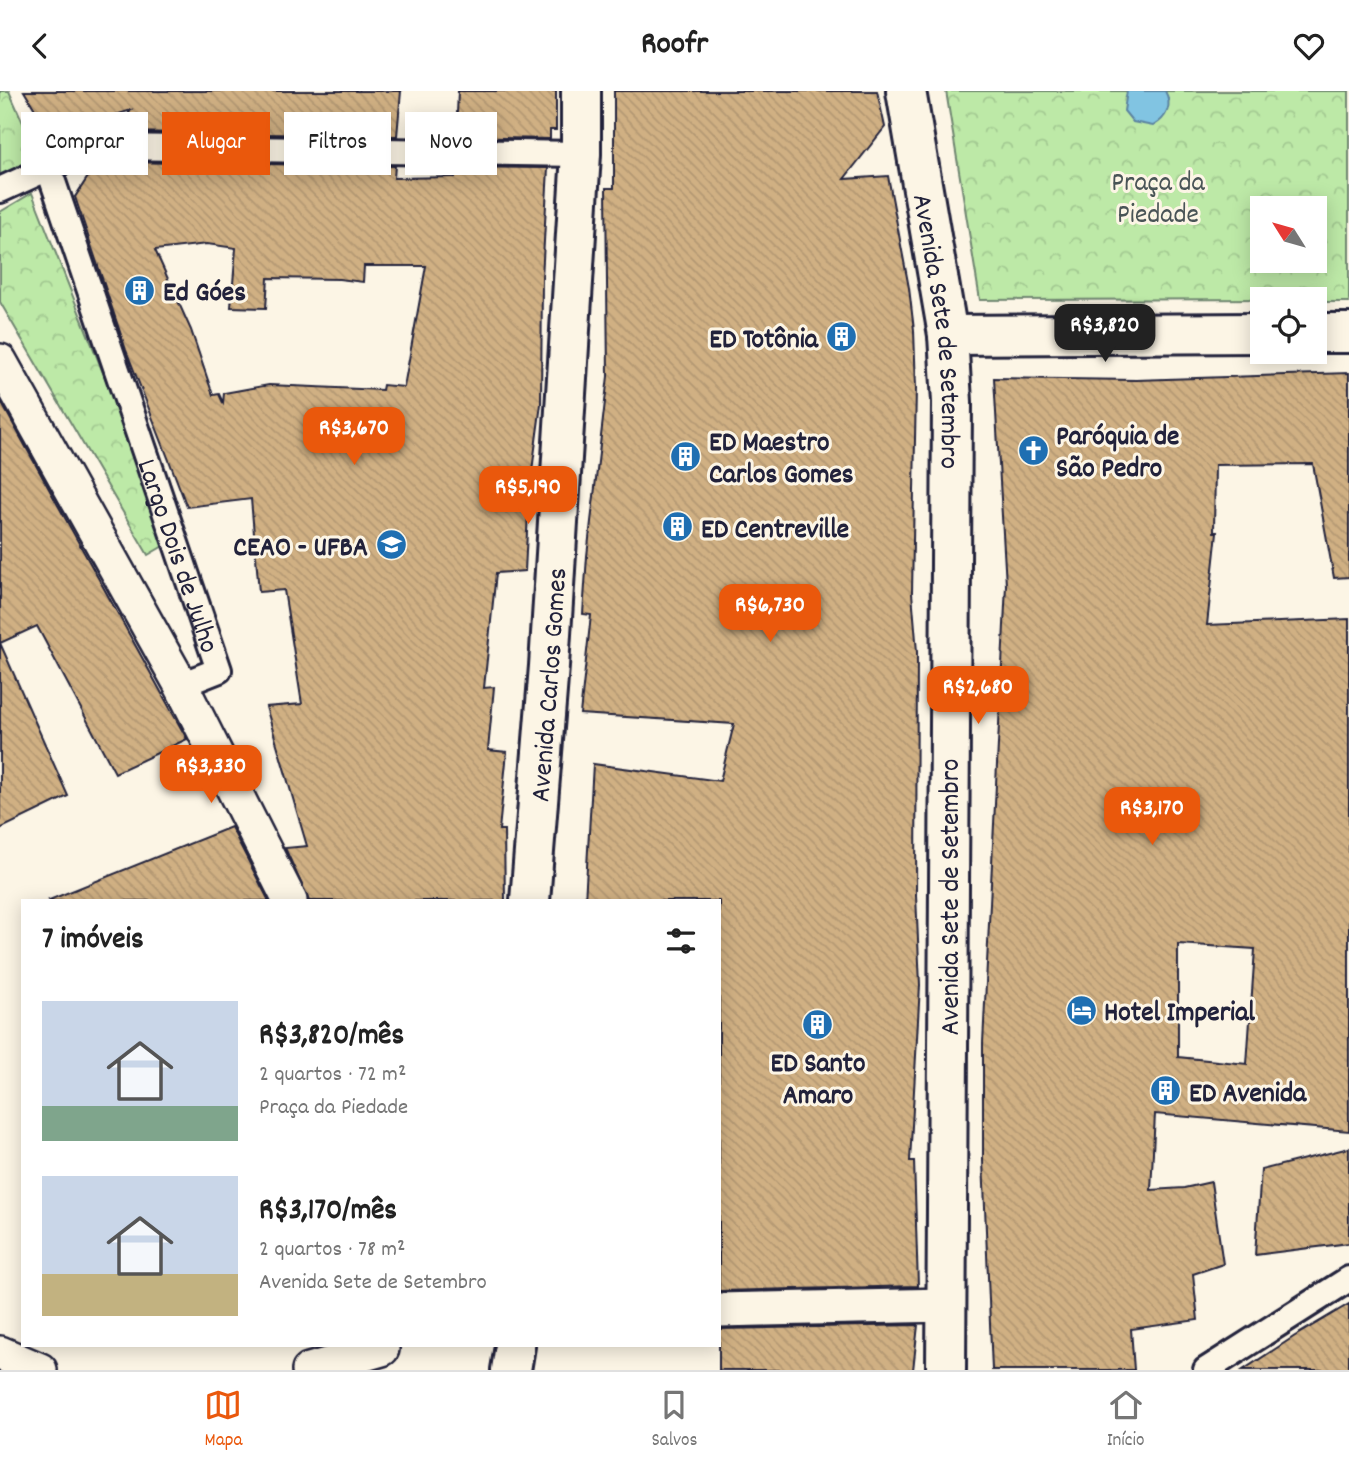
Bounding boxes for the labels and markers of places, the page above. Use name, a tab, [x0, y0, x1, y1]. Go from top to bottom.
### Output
building icon: Ed Góes	[123, 273, 157, 307]
place label: Ed Góes	[163, 275, 246, 315]
pin: R$3,820	[1040, 305, 1170, 364]
building icon: ED Totônia	[824, 320, 858, 354]
place label: ED Totônia	[709, 322, 819, 362]
pin: R$3,670	[289, 407, 419, 467]
place label: Paróquia de São Pedro	[1056, 419, 1179, 491]
place label: ED Maestro Carlos Gomes	[709, 425, 854, 497]
church icon: Paróquia de São Pedro	[1016, 433, 1050, 467]
building icon: ED Maestro Carlos Gomes	[669, 439, 703, 473]
pin: R$5,190	[463, 467, 593, 526]
building icon: ED Centreville	[661, 510, 695, 544]
place label: ED Centreville	[701, 512, 849, 552]
school or university icon: CEAO - UFBA	[374, 528, 408, 562]
place label: CEAO - UFBA	[233, 530, 368, 570]
pin: R$6,730	[705, 585, 835, 644]
pin: R$2,680	[913, 667, 1043, 726]
pin: R$3,330	[146, 745, 276, 805]
pin: R$3,170	[1087, 787, 1217, 847]
hotel icon: Hotel Imperial	[1064, 993, 1098, 1027]
place label: Hotel Imperial	[1104, 995, 1255, 1035]
building icon: ED Santo Amaro	[801, 1007, 835, 1041]
place label: ED Santo Amaro	[771, 1046, 865, 1118]
building icon: ED Avenida	[1149, 1074, 1183, 1108]
place label: ED Avenida	[1189, 1076, 1307, 1116]

